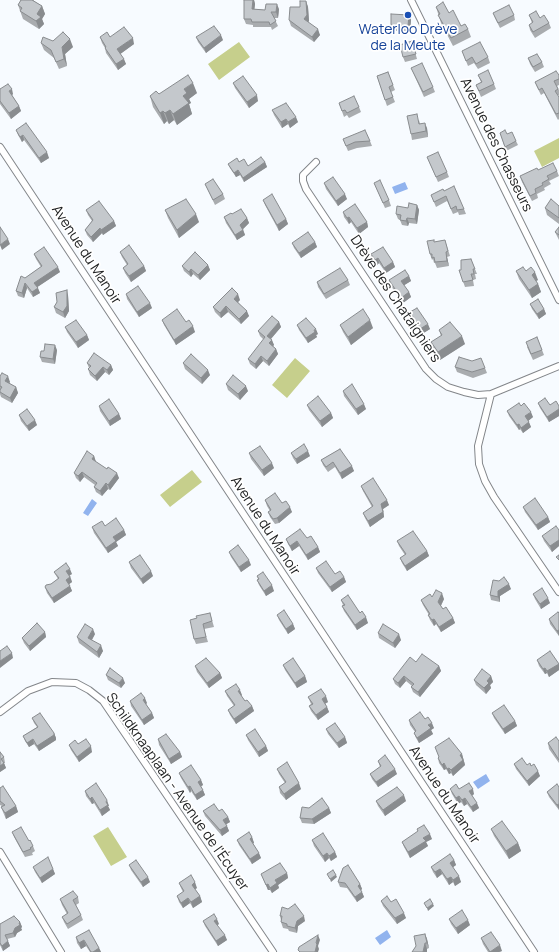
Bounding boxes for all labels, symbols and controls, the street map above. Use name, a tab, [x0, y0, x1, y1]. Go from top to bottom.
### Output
marker: Waterloo Drève de la Meute	[403, 10, 413, 20]
place label: Waterloo Drève de la Meute	[359, 22, 457, 54]
street label: Avenue des Chasseurs	[456, 75, 536, 215]
street label: Avenue du Manoir	[48, 202, 124, 308]
street label: Drève des Chataigniers	[346, 232, 444, 366]
street label: Avenue du Manoir	[227, 473, 303, 579]
street label: Schildknaaplaan - Avenue de l'Écuyer	[102, 690, 252, 894]
street label: Avenue du Manoir	[405, 743, 483, 847]

